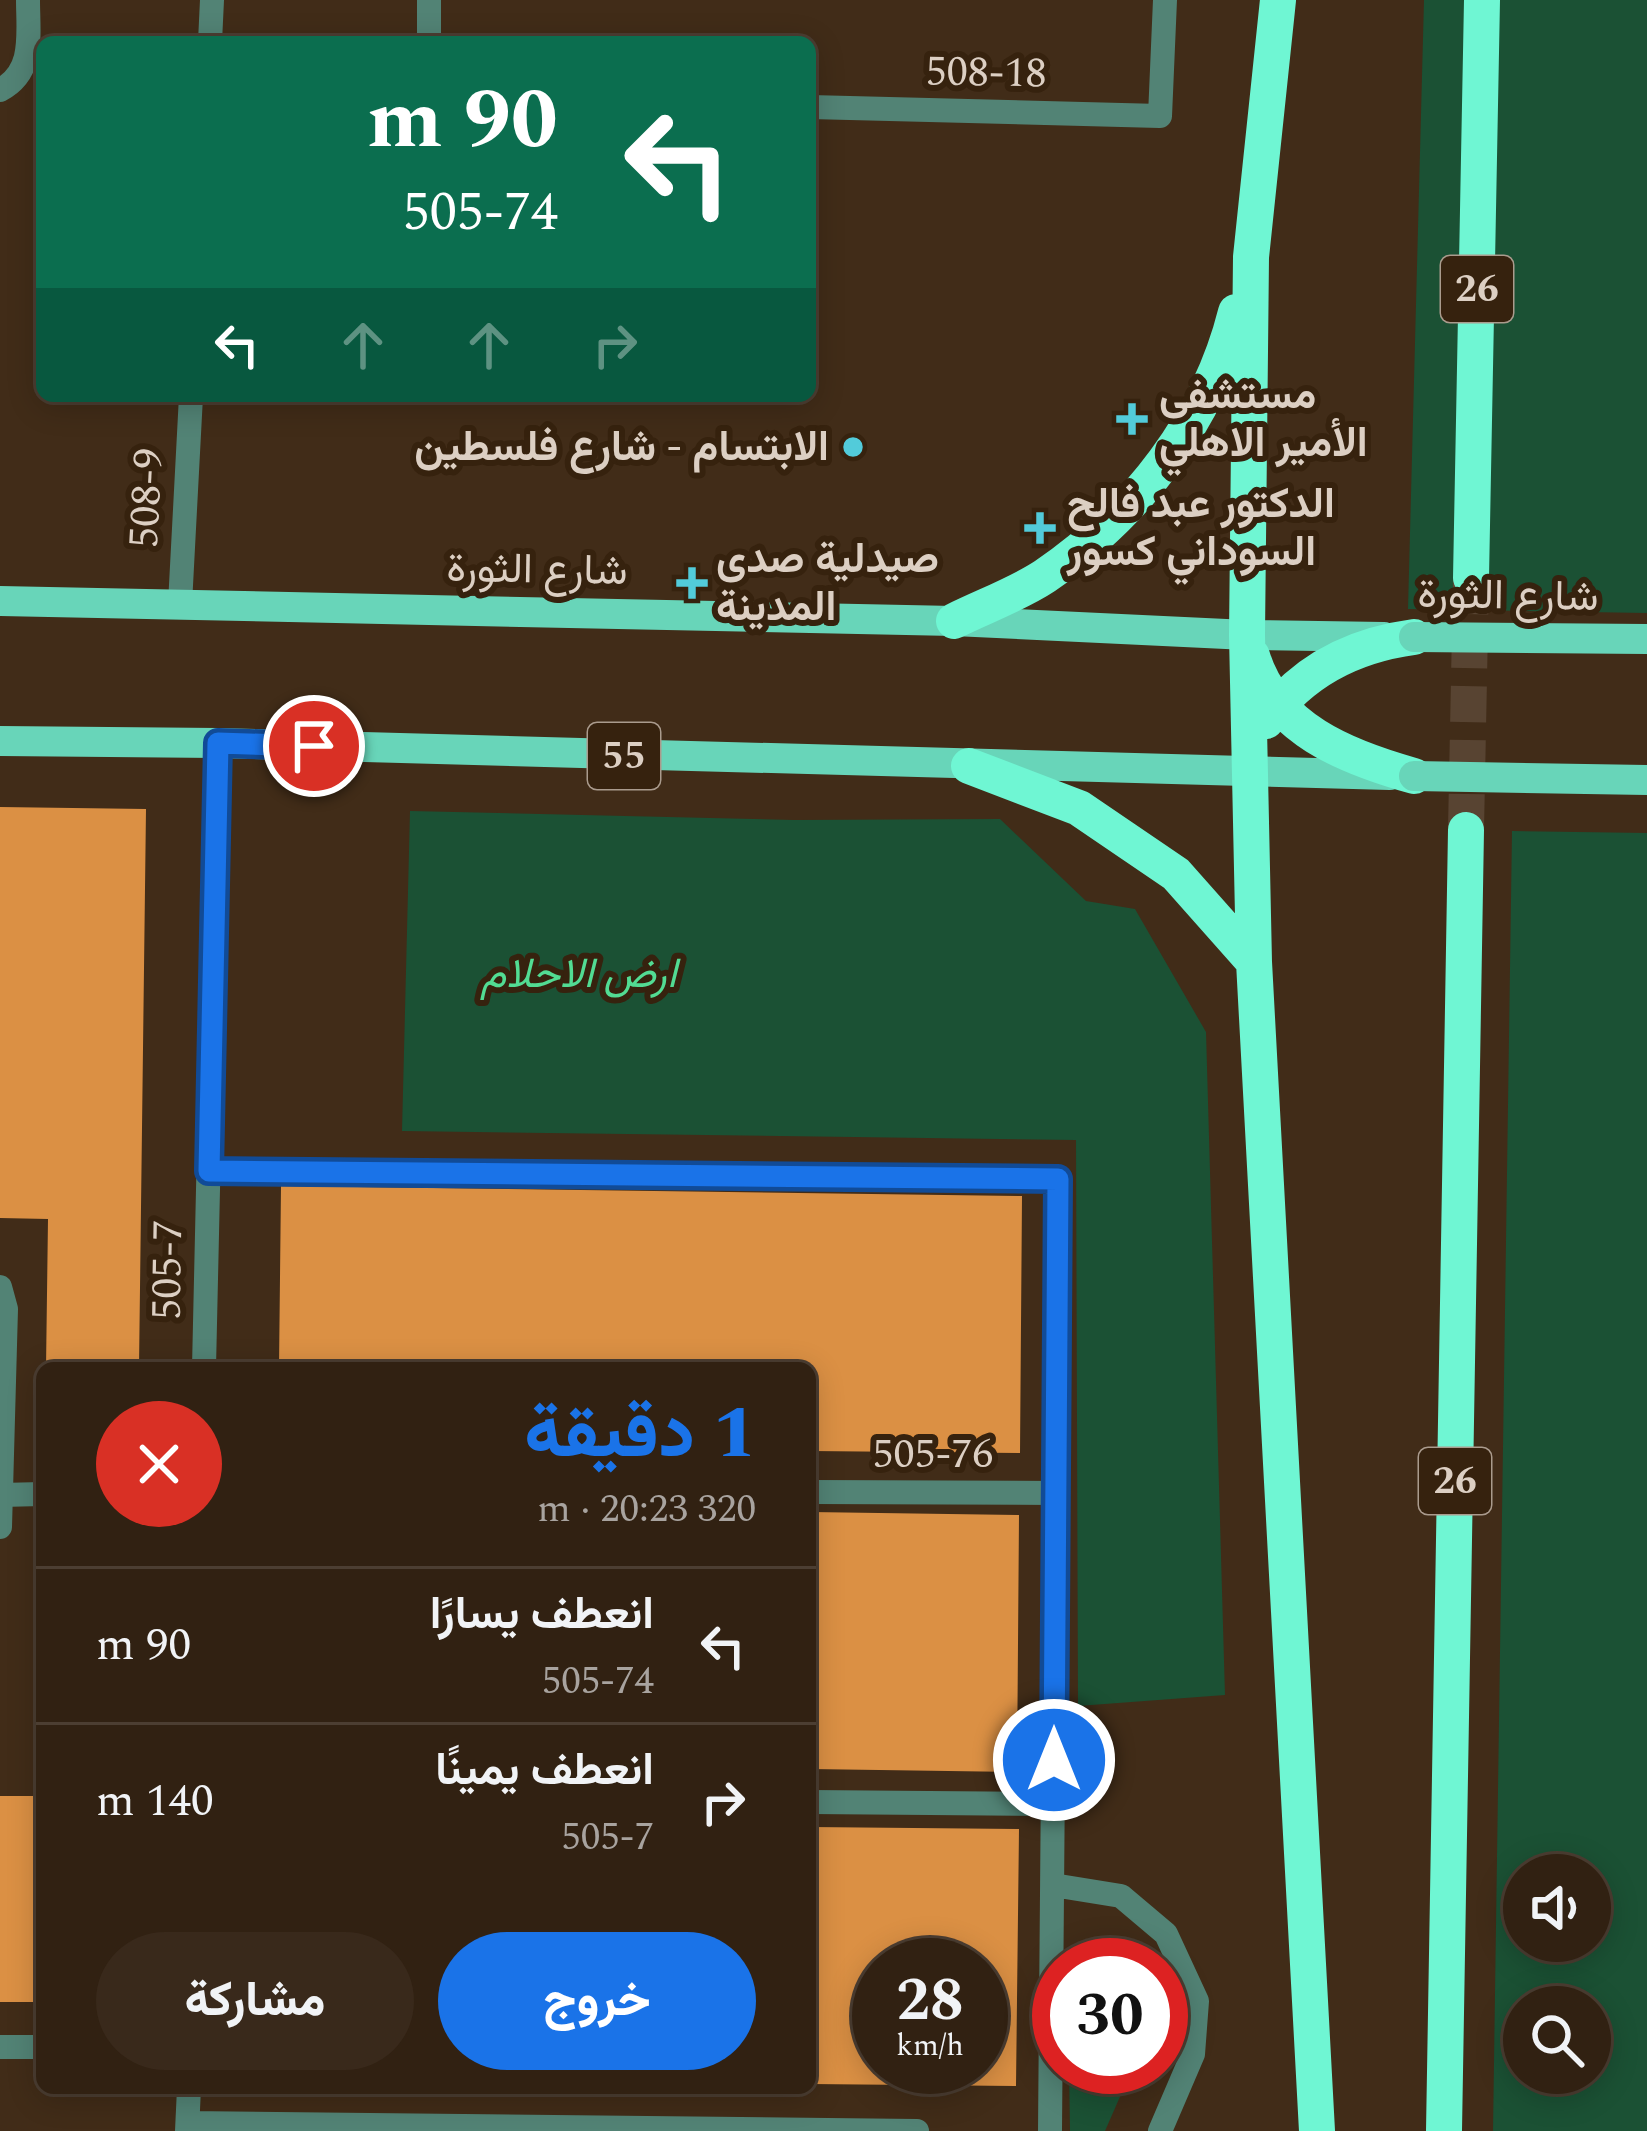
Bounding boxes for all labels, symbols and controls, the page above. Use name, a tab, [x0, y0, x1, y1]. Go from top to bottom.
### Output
street label: 508-18	[925, 40, 1047, 106]
text: 90 m	[367, 57, 558, 185]
icon: left	[600, 84, 756, 240]
text: 505-74	[403, 172, 558, 254]
road number: 26	[1441, 256, 1513, 322]
icon: left	[204, 312, 270, 378]
icon: ahead	[330, 312, 396, 378]
icon: ahead	[456, 312, 522, 378]
icon: right	[582, 312, 648, 378]
place label: مستشفى الأمير الاهلي	[1159, 364, 1368, 476]
marker: مستشفى الأمير الاهلي	[1116, 403, 1148, 435]
place label: الابتسام - شارع فلسطين	[414, 416, 829, 479]
marker: الابتسام - شارع فلسطين	[840, 434, 866, 460]
street label: 508-9	[113, 447, 181, 549]
place label: الدكتور عبد فالح السوداني كسور	[1066, 473, 1335, 585]
marker: الدكتور عبد فالح السوداني كسور	[1024, 512, 1056, 544]
place label: صيدلية صدى المدينة	[716, 528, 939, 639]
street label: شارع الثورة	[446, 537, 628, 603]
street label: شارع الثورة	[1417, 563, 1599, 629]
marker: صيدلية صدى المدينة	[679, 570, 705, 596]
pin	[263, 695, 365, 797]
icon: arrive	[281, 713, 347, 779]
road number: 55	[588, 723, 660, 789]
park label: ارض الاحلام	[479, 943, 681, 1006]
street label: 505-7	[136, 1220, 200, 1320]
text: 1 دقيقة	[524, 1380, 756, 1489]
button: close	[96, 1401, 222, 1527]
street label: 505-76	[873, 1423, 993, 1486]
road number: 26	[1419, 1448, 1491, 1514]
text: 320 m · 20:23	[537, 1480, 756, 1539]
text: انعطف يسارًا	[430, 1580, 654, 1649]
text: 90 m	[96, 1611, 191, 1680]
icon: left	[690, 1613, 756, 1679]
text: 505-74	[542, 1652, 654, 1711]
position arrow	[991, 1697, 1117, 1823]
text: انعطف يمينًا	[435, 1736, 654, 1805]
text: 140 m	[96, 1767, 213, 1836]
icon: right	[690, 1769, 756, 1835]
text: 505-7	[561, 1808, 654, 1867]
map controls	[1503, 1854, 1611, 2094]
button: sound	[1503, 1854, 1611, 1962]
button: مشاركة	[96, 1932, 414, 2070]
button: خروج	[438, 1932, 756, 2070]
speed limit sign: 30	[1032, 1938, 1188, 2094]
text: 28	[896, 1955, 964, 2047]
button: search	[1503, 1986, 1611, 2094]
text: km/h	[896, 2023, 964, 2069]

